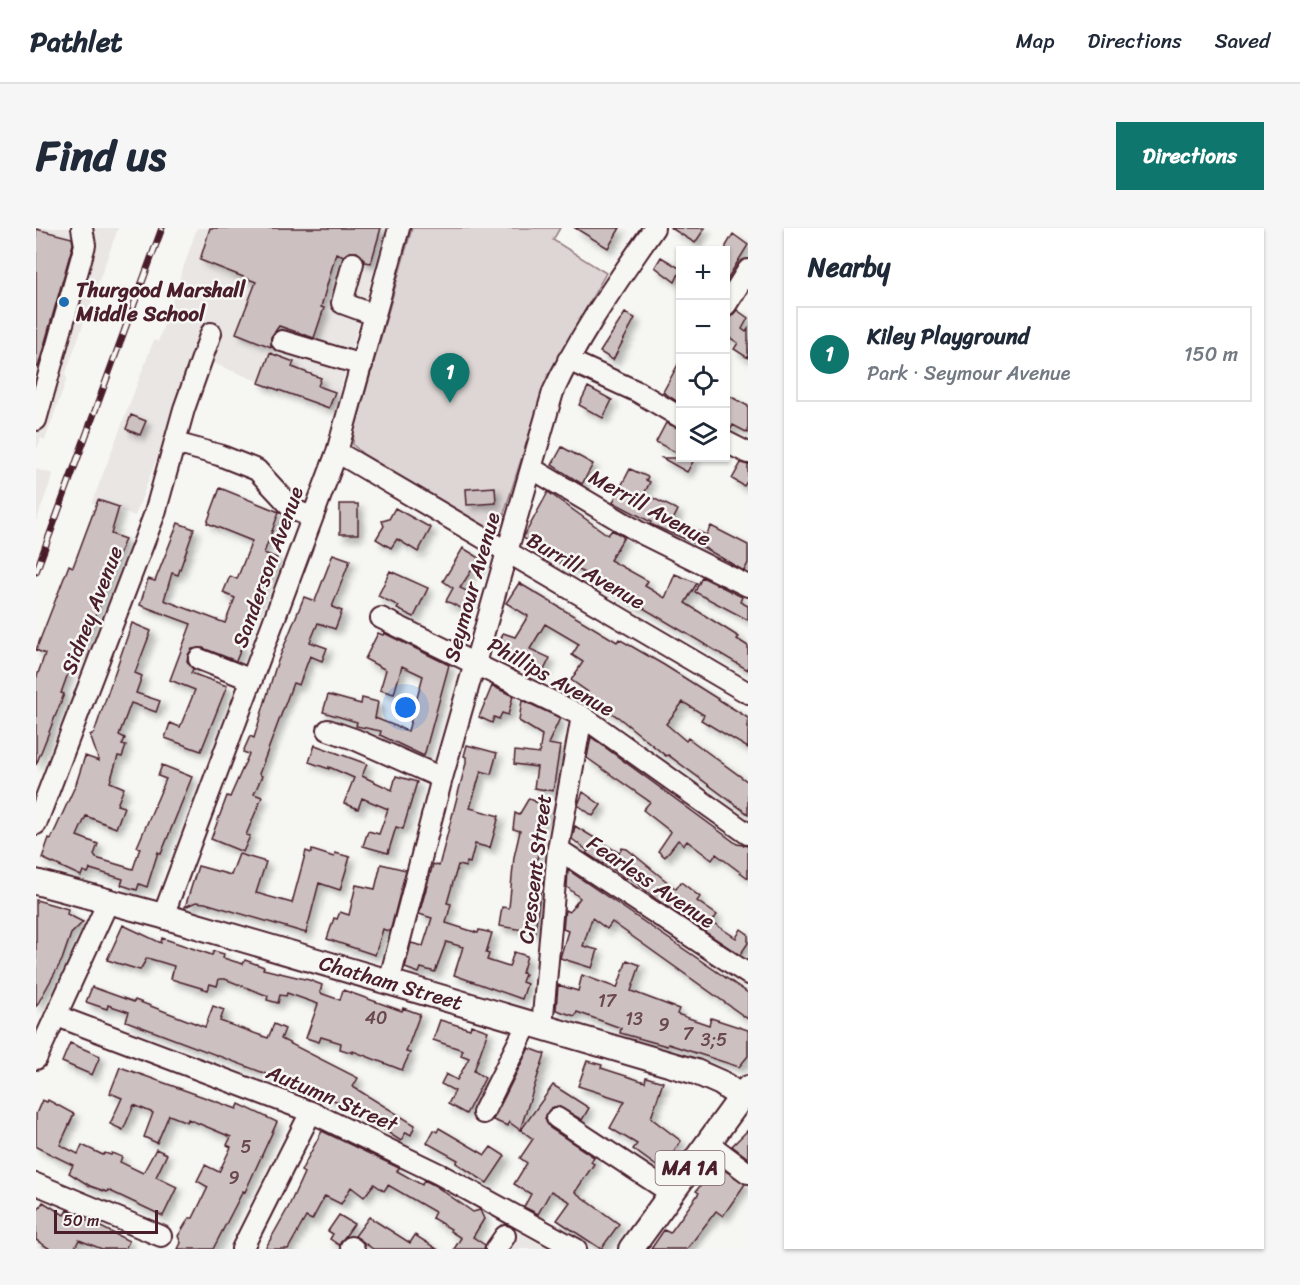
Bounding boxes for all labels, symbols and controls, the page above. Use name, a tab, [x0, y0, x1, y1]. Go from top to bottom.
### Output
text: Pathlet	[30, 17, 123, 66]
text: Map	[1016, 22, 1054, 60]
text: Directions	[1087, 22, 1182, 60]
text: Saved	[1215, 22, 1270, 60]
text: Find us	[36, 119, 166, 193]
button: Directions	[1116, 122, 1264, 190]
text: Nearby	[808, 244, 890, 290]
map controls	[676, 246, 730, 462]
button: +	[676, 246, 730, 300]
place label: Thurgood Marshall Middle School	[75, 271, 246, 333]
marker: Thurgood Marshall Middle School	[57, 295, 71, 309]
button: −	[676, 300, 730, 354]
text: Kiley Playground	[867, 317, 1029, 356]
text: 1	[825, 337, 834, 372]
text: 150 m	[1184, 337, 1238, 372]
pin: 1	[430, 354, 470, 403]
button: locate	[676, 354, 730, 408]
text: Park · Seymour Avenue	[867, 356, 1070, 391]
button: layers	[676, 408, 730, 462]
street label: Merrill Avenue	[582, 459, 719, 558]
street label: Sanderson Avenue	[221, 481, 315, 653]
street label: Seymour Avenue	[433, 508, 511, 666]
street label: Burrill Avenue	[519, 522, 653, 621]
street label: Sidney Avenue	[50, 540, 134, 680]
street label: Phillips Avenue	[480, 626, 622, 728]
your location	[391, 693, 420, 722]
street label: Crescent Street	[507, 792, 563, 946]
street label: Fearless Avenue	[579, 825, 723, 939]
street label: Chatham Street	[315, 944, 467, 1022]
house number: 17	[598, 985, 618, 1017]
house number: 40	[365, 1002, 387, 1034]
house number: 13	[625, 1003, 643, 1035]
house number: 9	[658, 1009, 670, 1041]
house number: 7	[683, 1018, 695, 1050]
house number: 3;5	[701, 1024, 727, 1056]
street label: Autumn Street	[259, 1053, 405, 1143]
house number: 5	[241, 1131, 252, 1163]
road number: MA 1A	[656, 1151, 724, 1185]
house number: 9	[228, 1162, 240, 1194]
text: 50 m	[63, 1206, 99, 1235]
scale bar	[54, 1207, 158, 1234]

